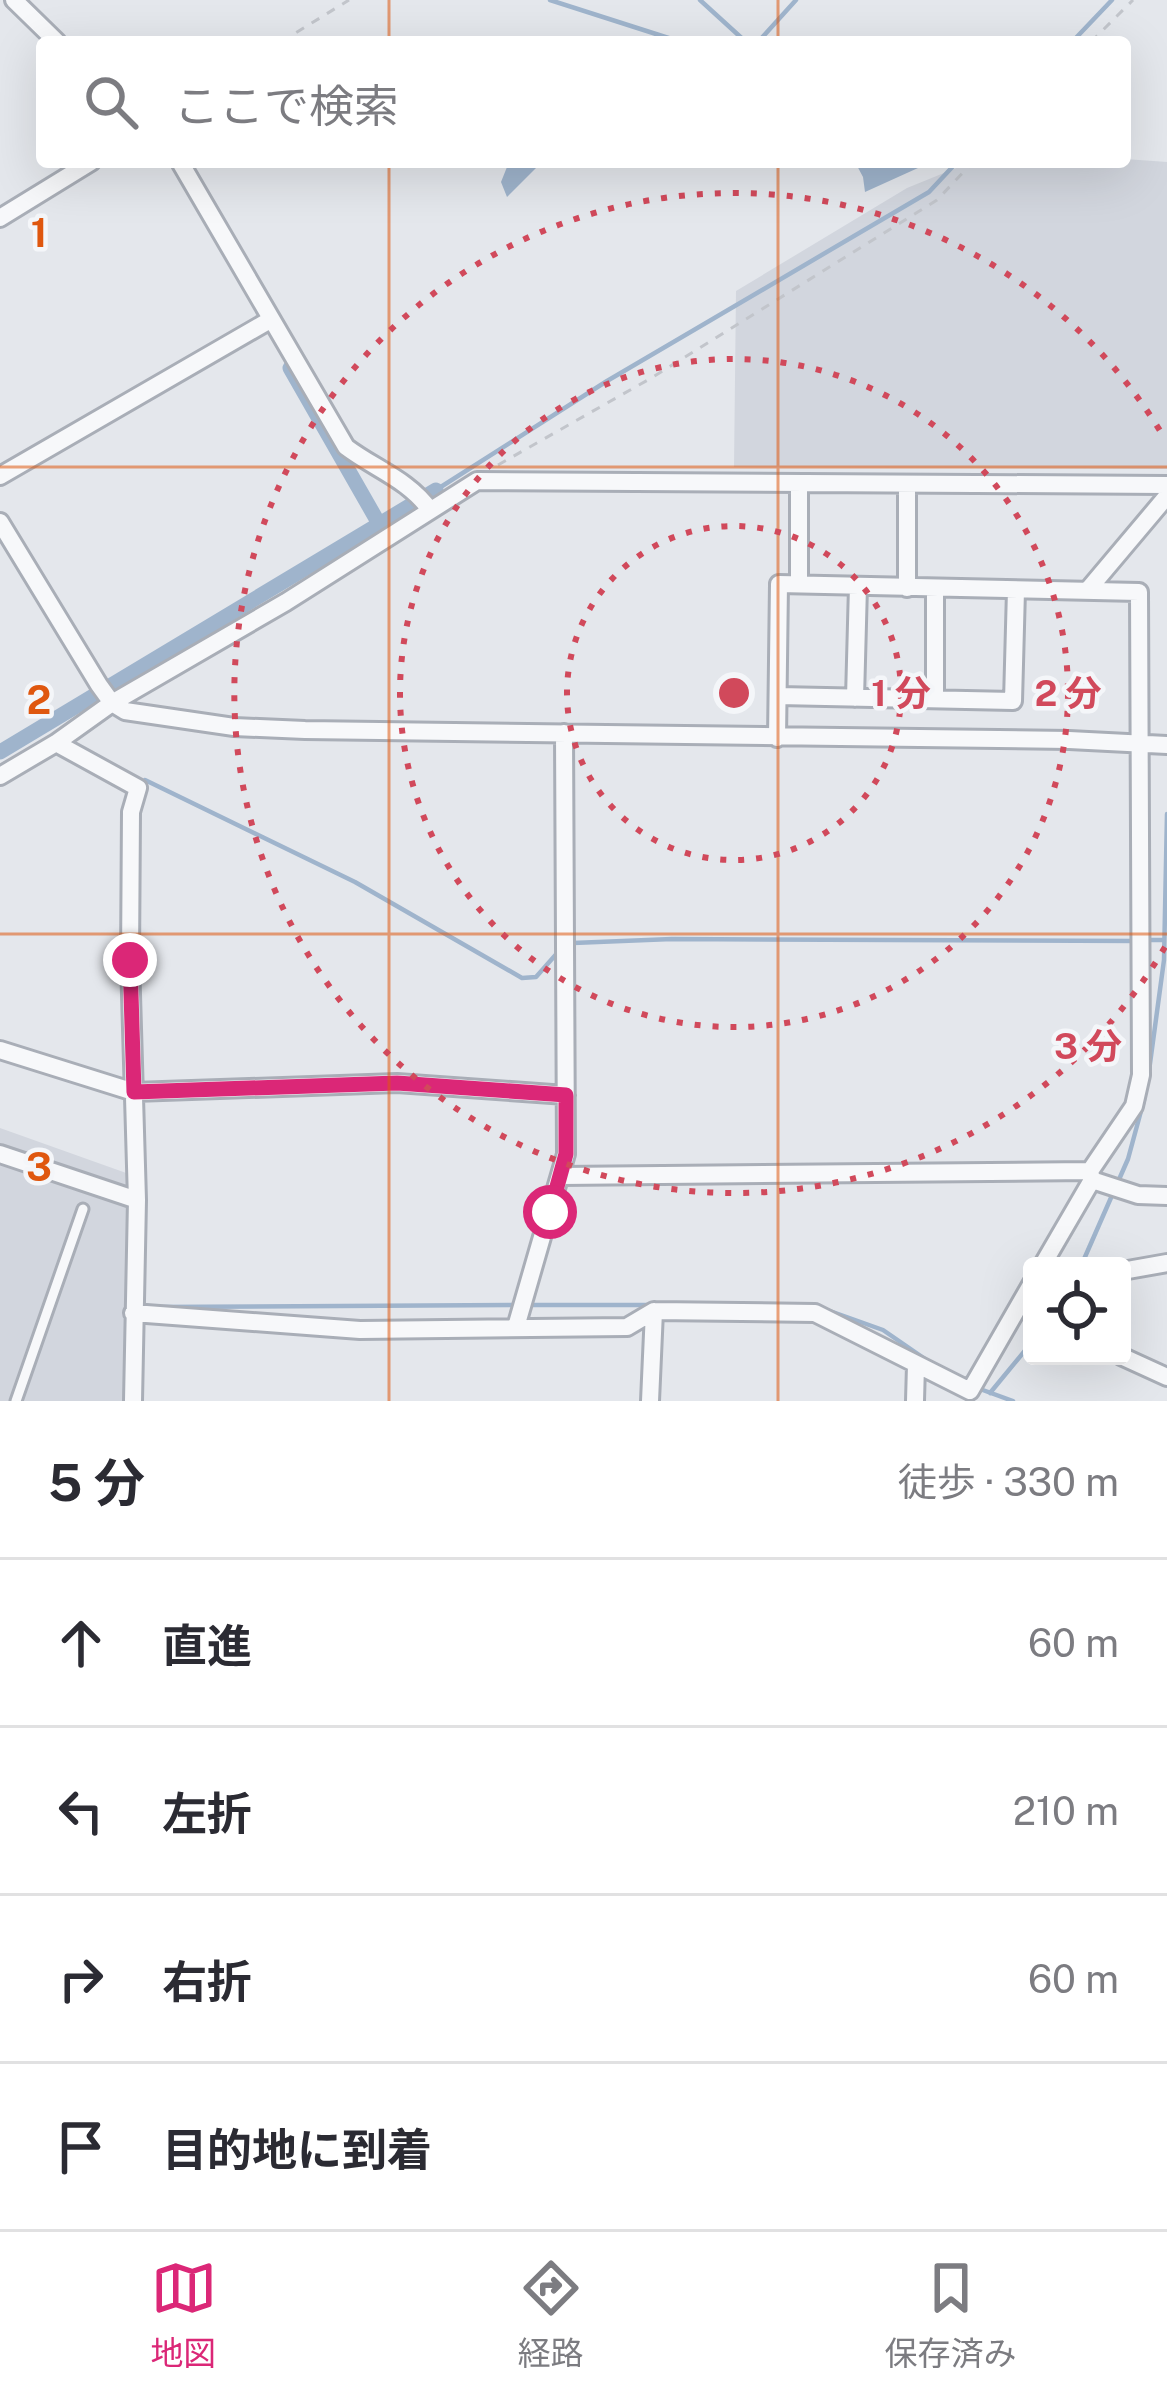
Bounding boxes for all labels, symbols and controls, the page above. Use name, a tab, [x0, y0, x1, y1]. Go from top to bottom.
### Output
search box	[36, 36, 1131, 168]
icon: search	[78, 69, 144, 135]
text: ここで検索	[174, 79, 399, 132]
text: 1	[31, 210, 47, 256]
centre of rings	[713, 672, 755, 714]
text: 1 分	[871, 672, 931, 714]
text: 2 分	[1035, 672, 1101, 714]
text: 2	[27, 677, 51, 723]
route end	[103, 933, 157, 987]
text: 3 分	[1054, 1025, 1122, 1067]
text: 3	[26, 1144, 52, 1190]
route start	[523, 1185, 577, 1239]
map controls	[1023, 1257, 1131, 1365]
button: locate	[1023, 1257, 1131, 1365]
text: 5 分	[48, 1453, 145, 1512]
text: 徒歩 · 330 m	[898, 1459, 1119, 1505]
icon: ahead	[48, 1610, 114, 1676]
text: 直進	[162, 1619, 252, 1672]
text: 60 m	[1028, 1620, 1119, 1666]
icon: left	[48, 1778, 114, 1844]
text: 左折	[162, 1787, 252, 1840]
text: 210 m	[1013, 1788, 1119, 1834]
icon: right	[48, 1946, 114, 2012]
text: 右折	[162, 1955, 252, 2008]
text: 60 m	[1028, 1956, 1119, 2002]
icon: arrive	[48, 2114, 114, 2180]
text: 目的地に到着	[162, 2123, 432, 2176]
tab: 地図	[151, 2255, 217, 2375]
tab: 経路	[518, 2255, 584, 2375]
tab: 保存済み	[885, 2255, 1017, 2375]

